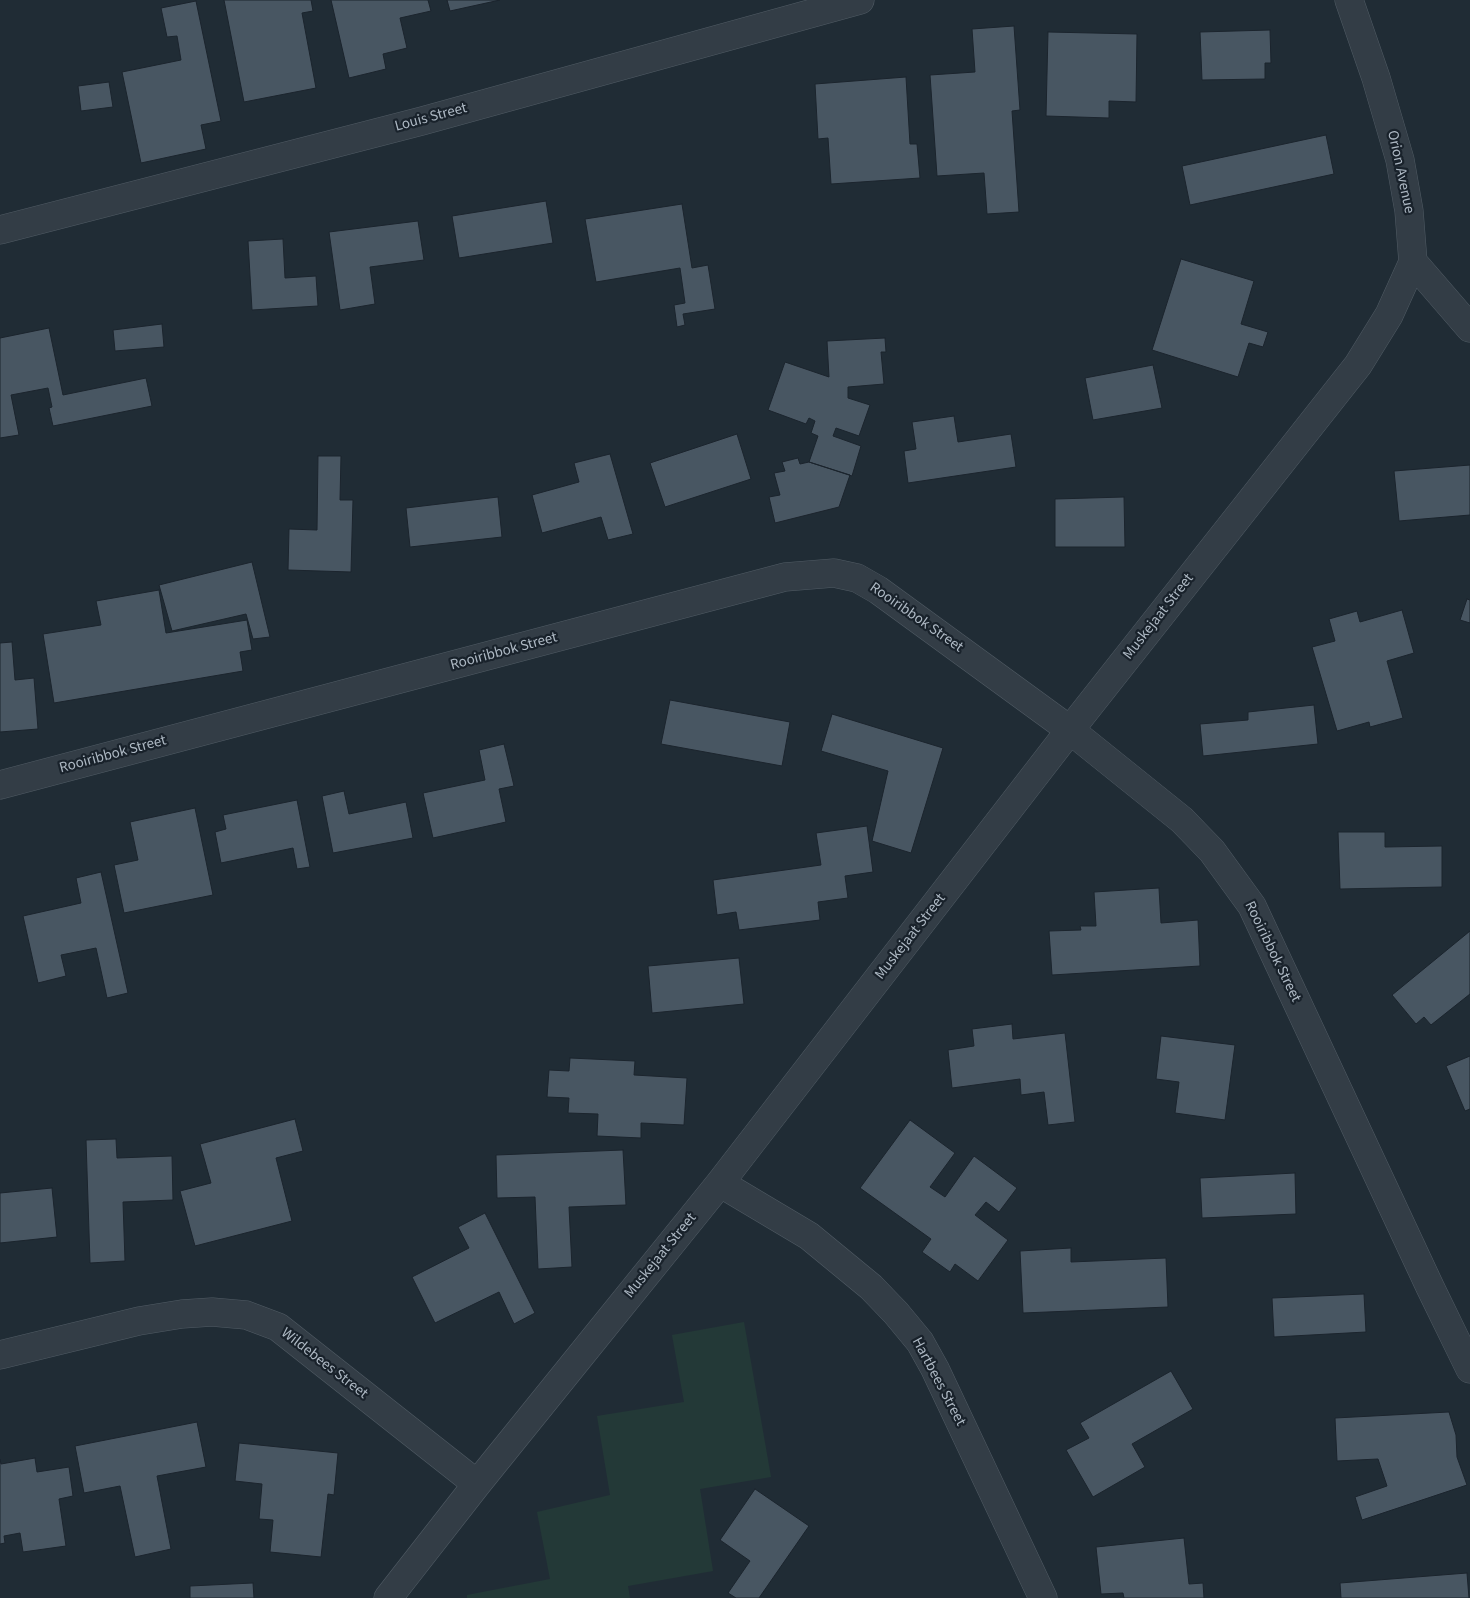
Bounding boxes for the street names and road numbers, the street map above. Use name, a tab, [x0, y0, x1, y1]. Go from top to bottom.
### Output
street label: Louis Street	[393, 100, 469, 136]
street label: Orion Avenue	[1382, 129, 1418, 215]
street label: Muskejaat Street	[1120, 570, 1198, 664]
street label: Rooiribbok Street	[866, 579, 966, 657]
street label: Rooiribbok Street	[449, 629, 559, 675]
street label: Rooiribbok Street	[58, 732, 168, 778]
street label: Muskejaat Street	[872, 890, 950, 984]
street label: Rooiribbok Street	[1240, 899, 1304, 1005]
street label: Muskejaat Street	[621, 1210, 701, 1302]
street label: Wildebees Street	[277, 1325, 371, 1403]
street label: Hartbees Street	[907, 1335, 969, 1429]

